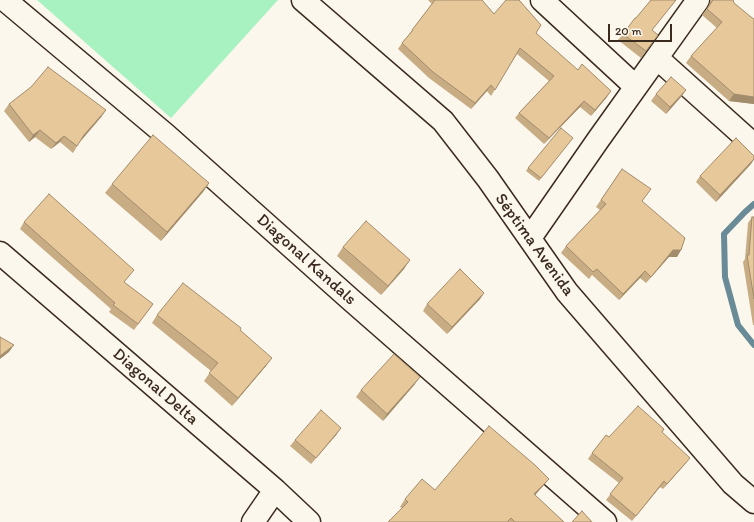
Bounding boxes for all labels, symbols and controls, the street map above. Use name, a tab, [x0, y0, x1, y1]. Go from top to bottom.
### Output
scale bar	[610, 16, 674, 42]
text: 20 m	[615, 24, 642, 38]
street label: Séptima Avenida	[490, 190, 578, 300]
street label: Diagonal Kandals	[252, 210, 360, 310]
street label: Diagonal Delta	[108, 344, 202, 430]

